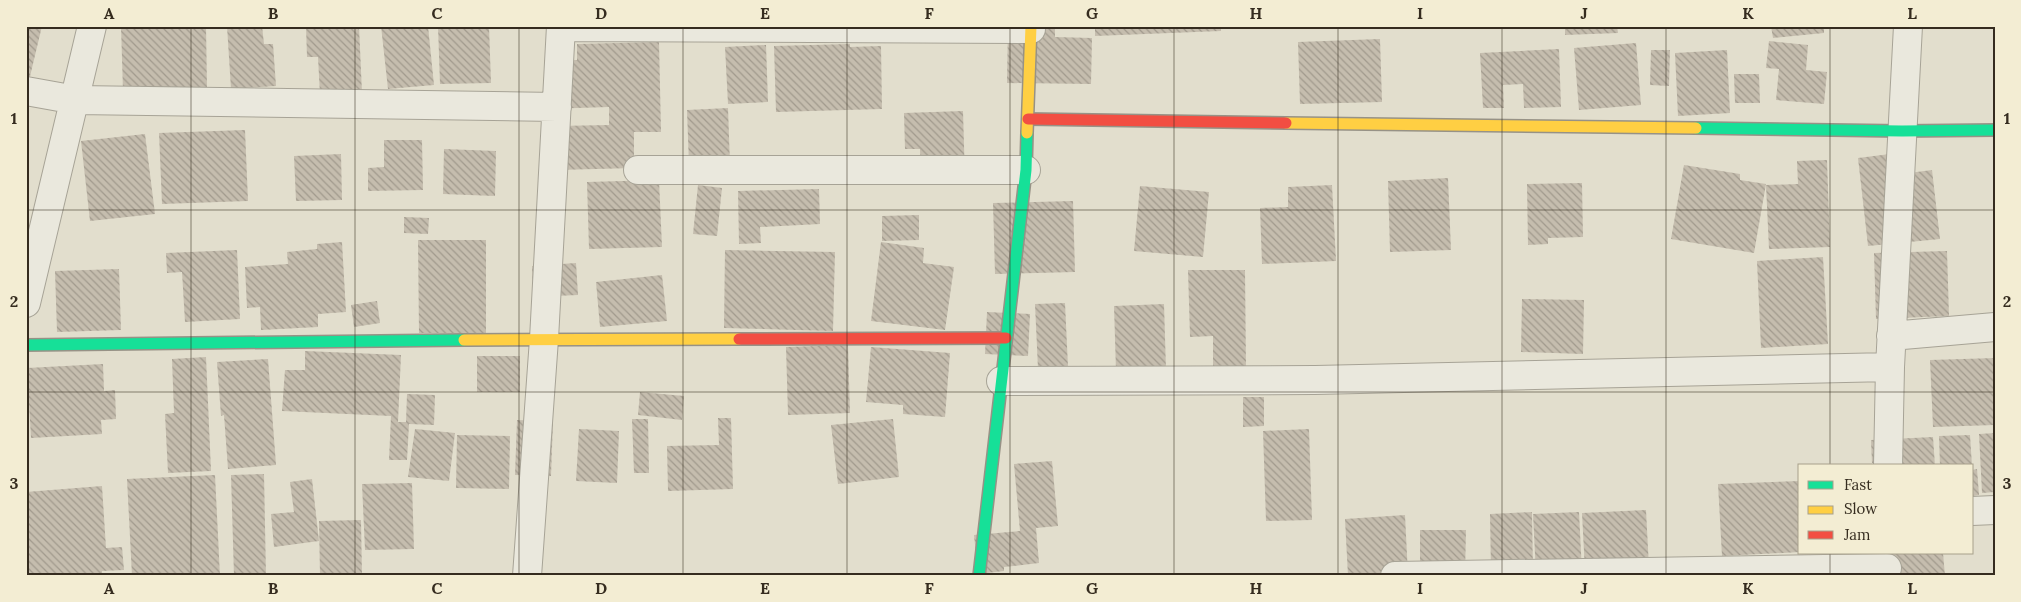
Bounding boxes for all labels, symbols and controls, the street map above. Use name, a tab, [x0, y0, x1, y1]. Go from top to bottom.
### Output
text: A	[104, 3, 115, 23]
text: B	[268, 3, 279, 23]
text: C	[431, 3, 443, 23]
text: D	[595, 3, 607, 23]
text: E	[760, 3, 770, 23]
text: F	[924, 3, 934, 23]
text: G	[1086, 3, 1098, 23]
text: H	[1250, 3, 1263, 23]
text: I	[1417, 3, 1423, 23]
text: J	[1580, 3, 1588, 23]
text: K	[1742, 3, 1754, 23]
text: L	[1907, 3, 1917, 23]
text: 1	[11, 108, 17, 128]
text: 1	[2004, 108, 2010, 128]
text: 2	[10, 291, 18, 311]
text: 2	[2003, 291, 2011, 311]
legend	[1798, 464, 1974, 554]
text: 3	[10, 473, 19, 493]
text: 3	[2003, 473, 2012, 493]
text: Fast	[1844, 475, 1872, 494]
text: Slow	[1844, 499, 1877, 518]
text: Jam	[1843, 525, 1871, 544]
text: A	[104, 578, 115, 598]
text: B	[268, 578, 279, 598]
text: C	[431, 578, 443, 598]
text: D	[595, 578, 607, 598]
text: E	[760, 578, 770, 598]
text: F	[924, 578, 934, 598]
text: G	[1086, 578, 1098, 598]
text: H	[1250, 578, 1263, 598]
text: I	[1417, 578, 1423, 598]
text: J	[1580, 578, 1588, 598]
text: K	[1742, 578, 1754, 598]
text: L	[1907, 578, 1917, 598]

